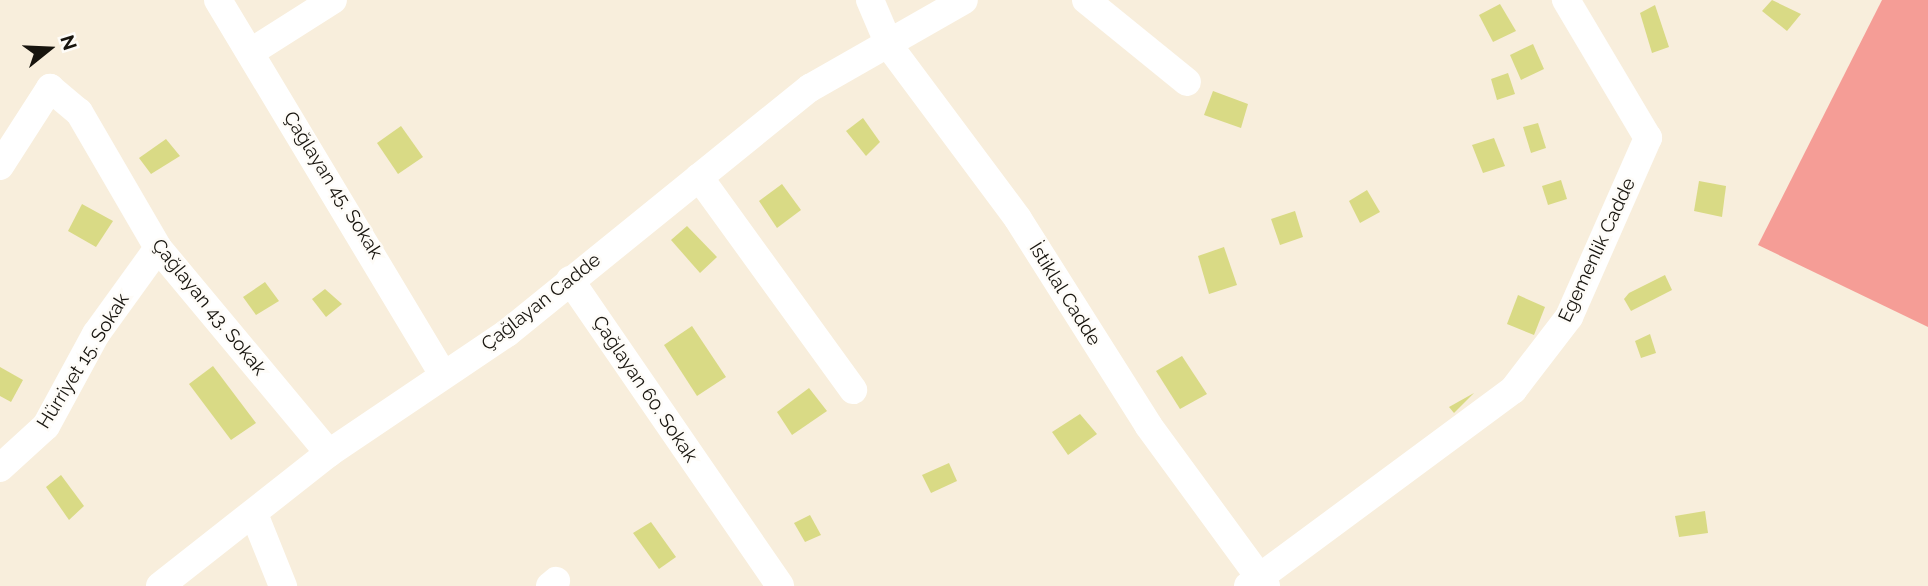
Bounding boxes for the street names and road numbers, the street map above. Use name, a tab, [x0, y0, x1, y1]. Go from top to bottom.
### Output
street label: Çağlayan 45. Sokak	[279, 107, 387, 263]
street label: Egemenlik Cadde	[1554, 174, 1640, 326]
street label: Çağlayan 43. Sokak	[147, 234, 271, 380]
street label: İstiklal Cadde	[1024, 238, 1106, 350]
street label: Çağlayan Cadde	[477, 248, 605, 356]
street label: Hürriyet 15. Sokak	[32, 289, 134, 433]
street label: Çağlayan 60. Sokak	[588, 312, 702, 466]

